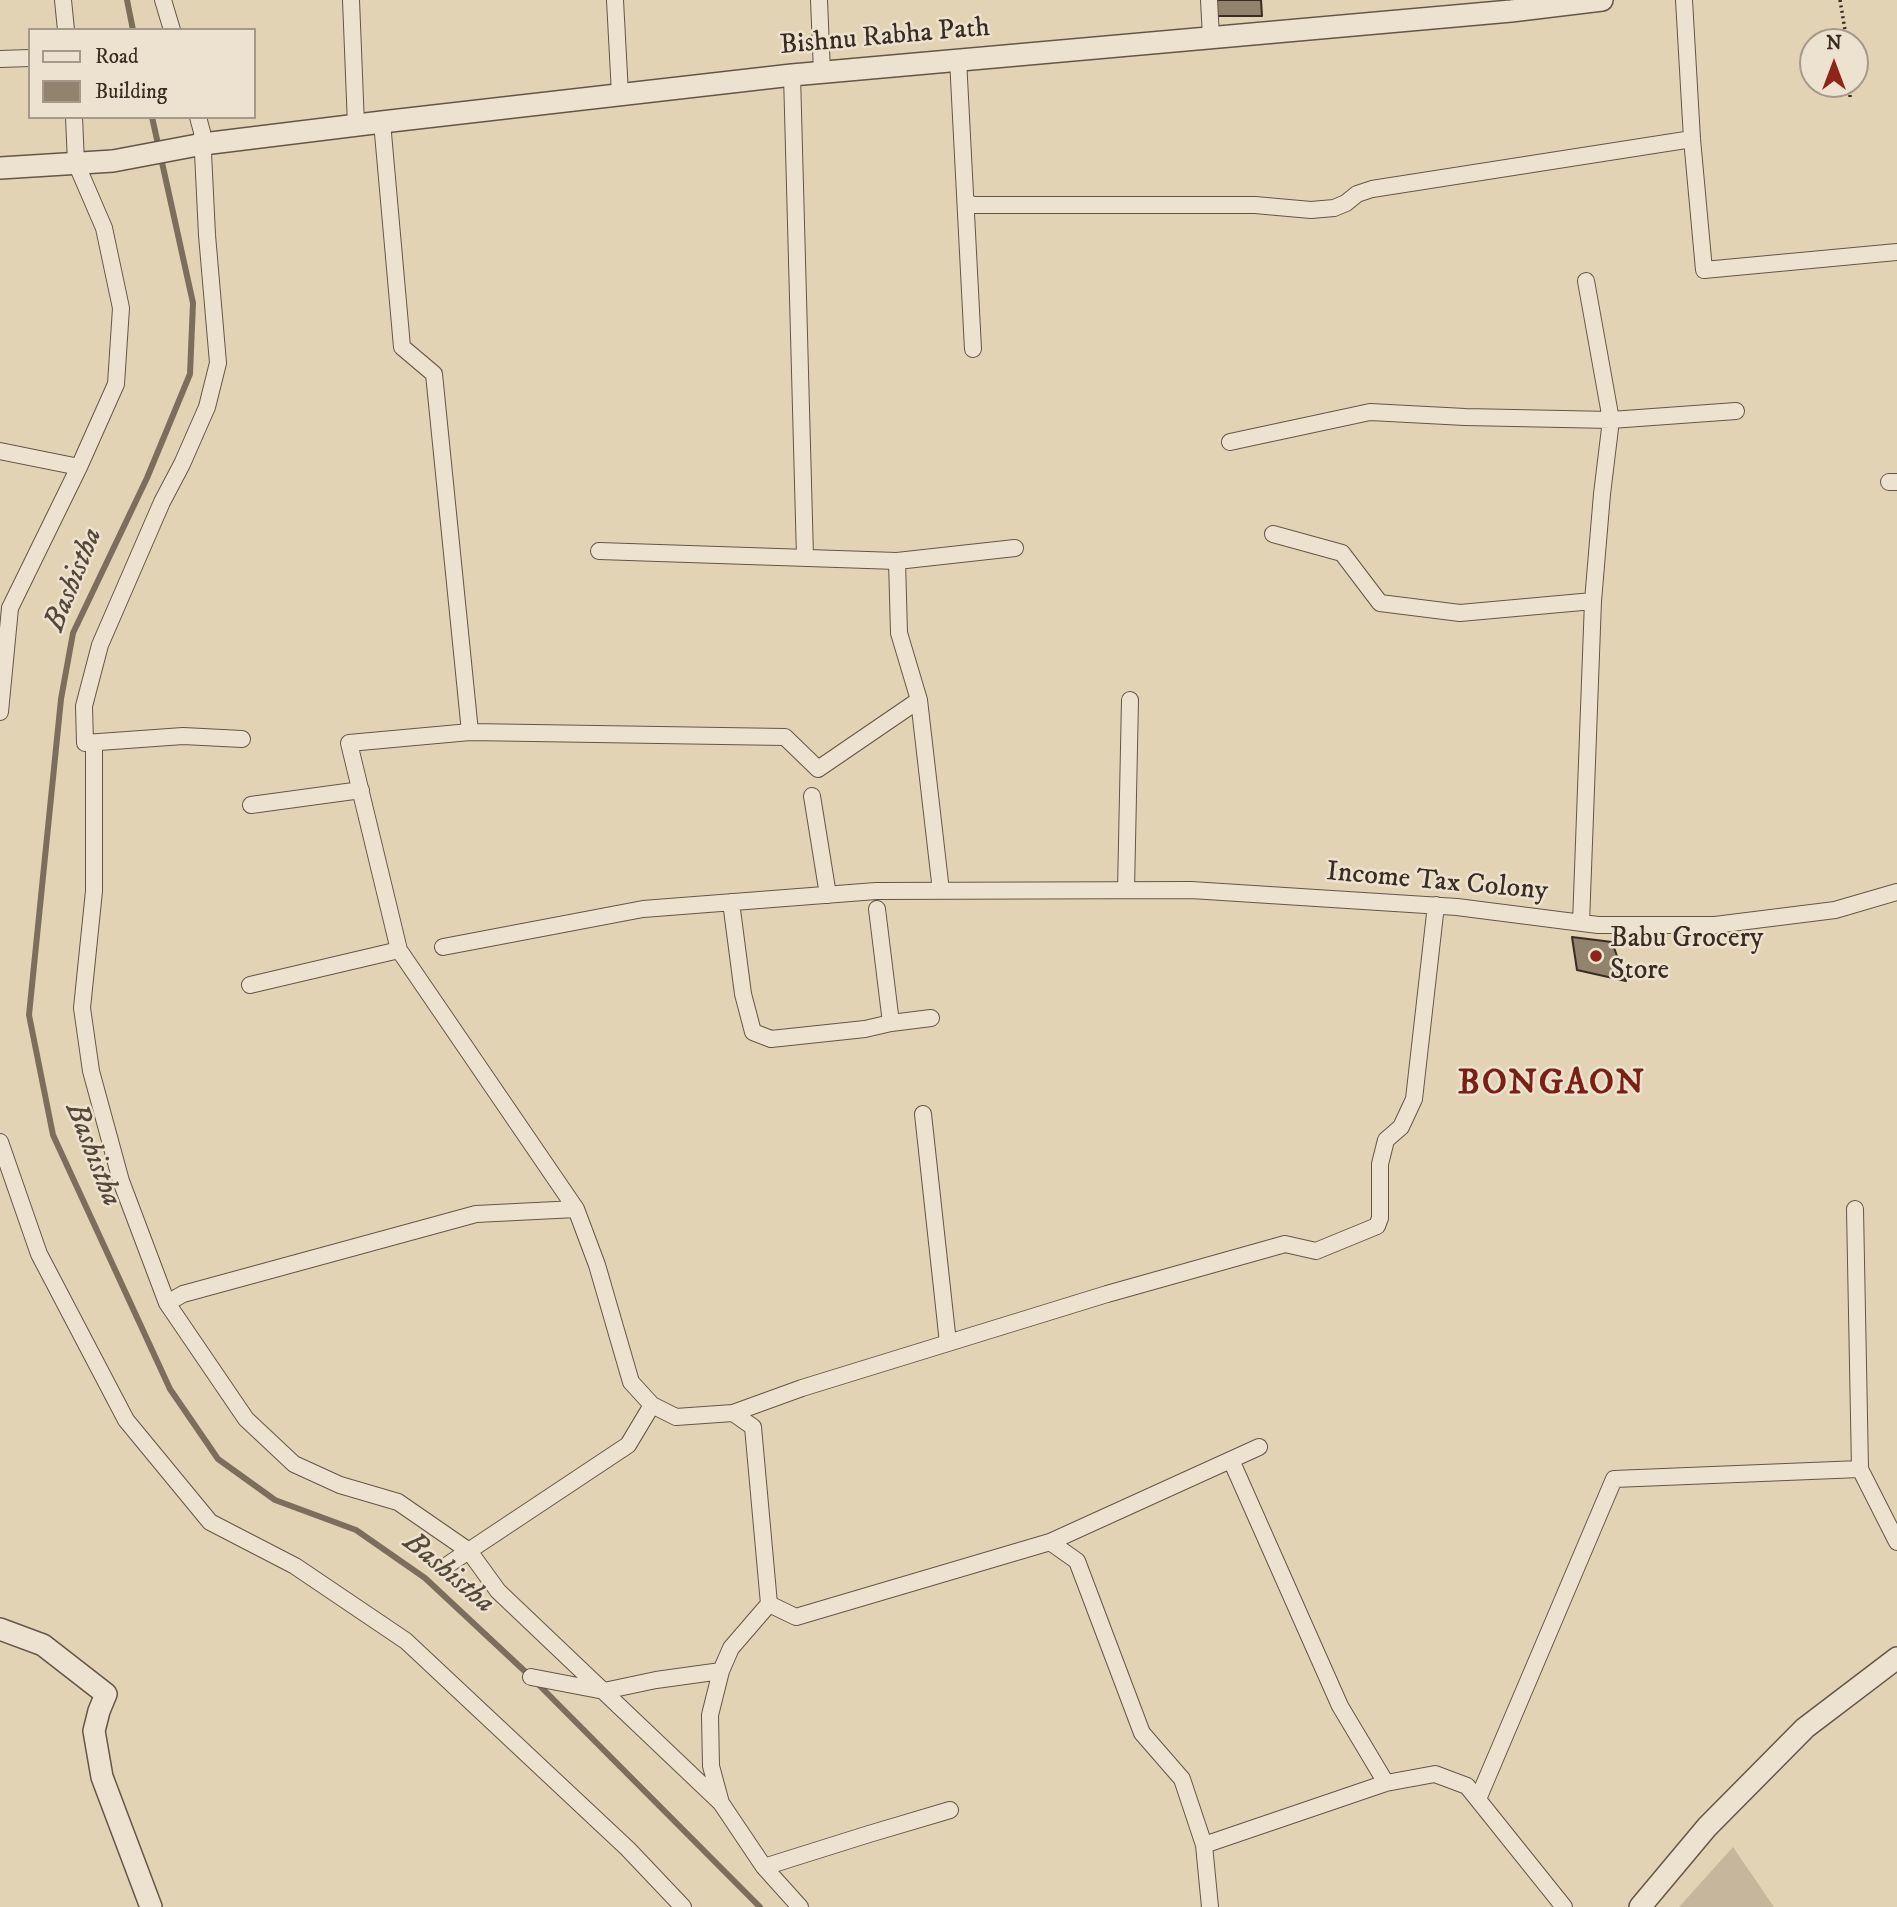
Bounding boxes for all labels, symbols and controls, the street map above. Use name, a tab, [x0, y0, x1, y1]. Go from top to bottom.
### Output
street label: Bishnu Rabha Path	[779, 12, 991, 64]
legend	[28, 28, 256, 119]
north arrow	[1799, 28, 1869, 98]
text: N	[1826, 32, 1842, 55]
text: Road	[95, 44, 139, 70]
text: Building	[95, 79, 167, 105]
water label: Bashistha	[38, 523, 112, 637]
street label: Income Tax Colony	[1325, 857, 1549, 909]
place label: Babu Grocery Store	[1610, 923, 1763, 989]
marker: Babu Grocery Store	[1588, 948, 1604, 964]
district label: BONGAON	[1459, 1065, 1645, 1107]
water label: Bashistha	[56, 1098, 128, 1212]
water label: Bashistha	[395, 1525, 501, 1623]

